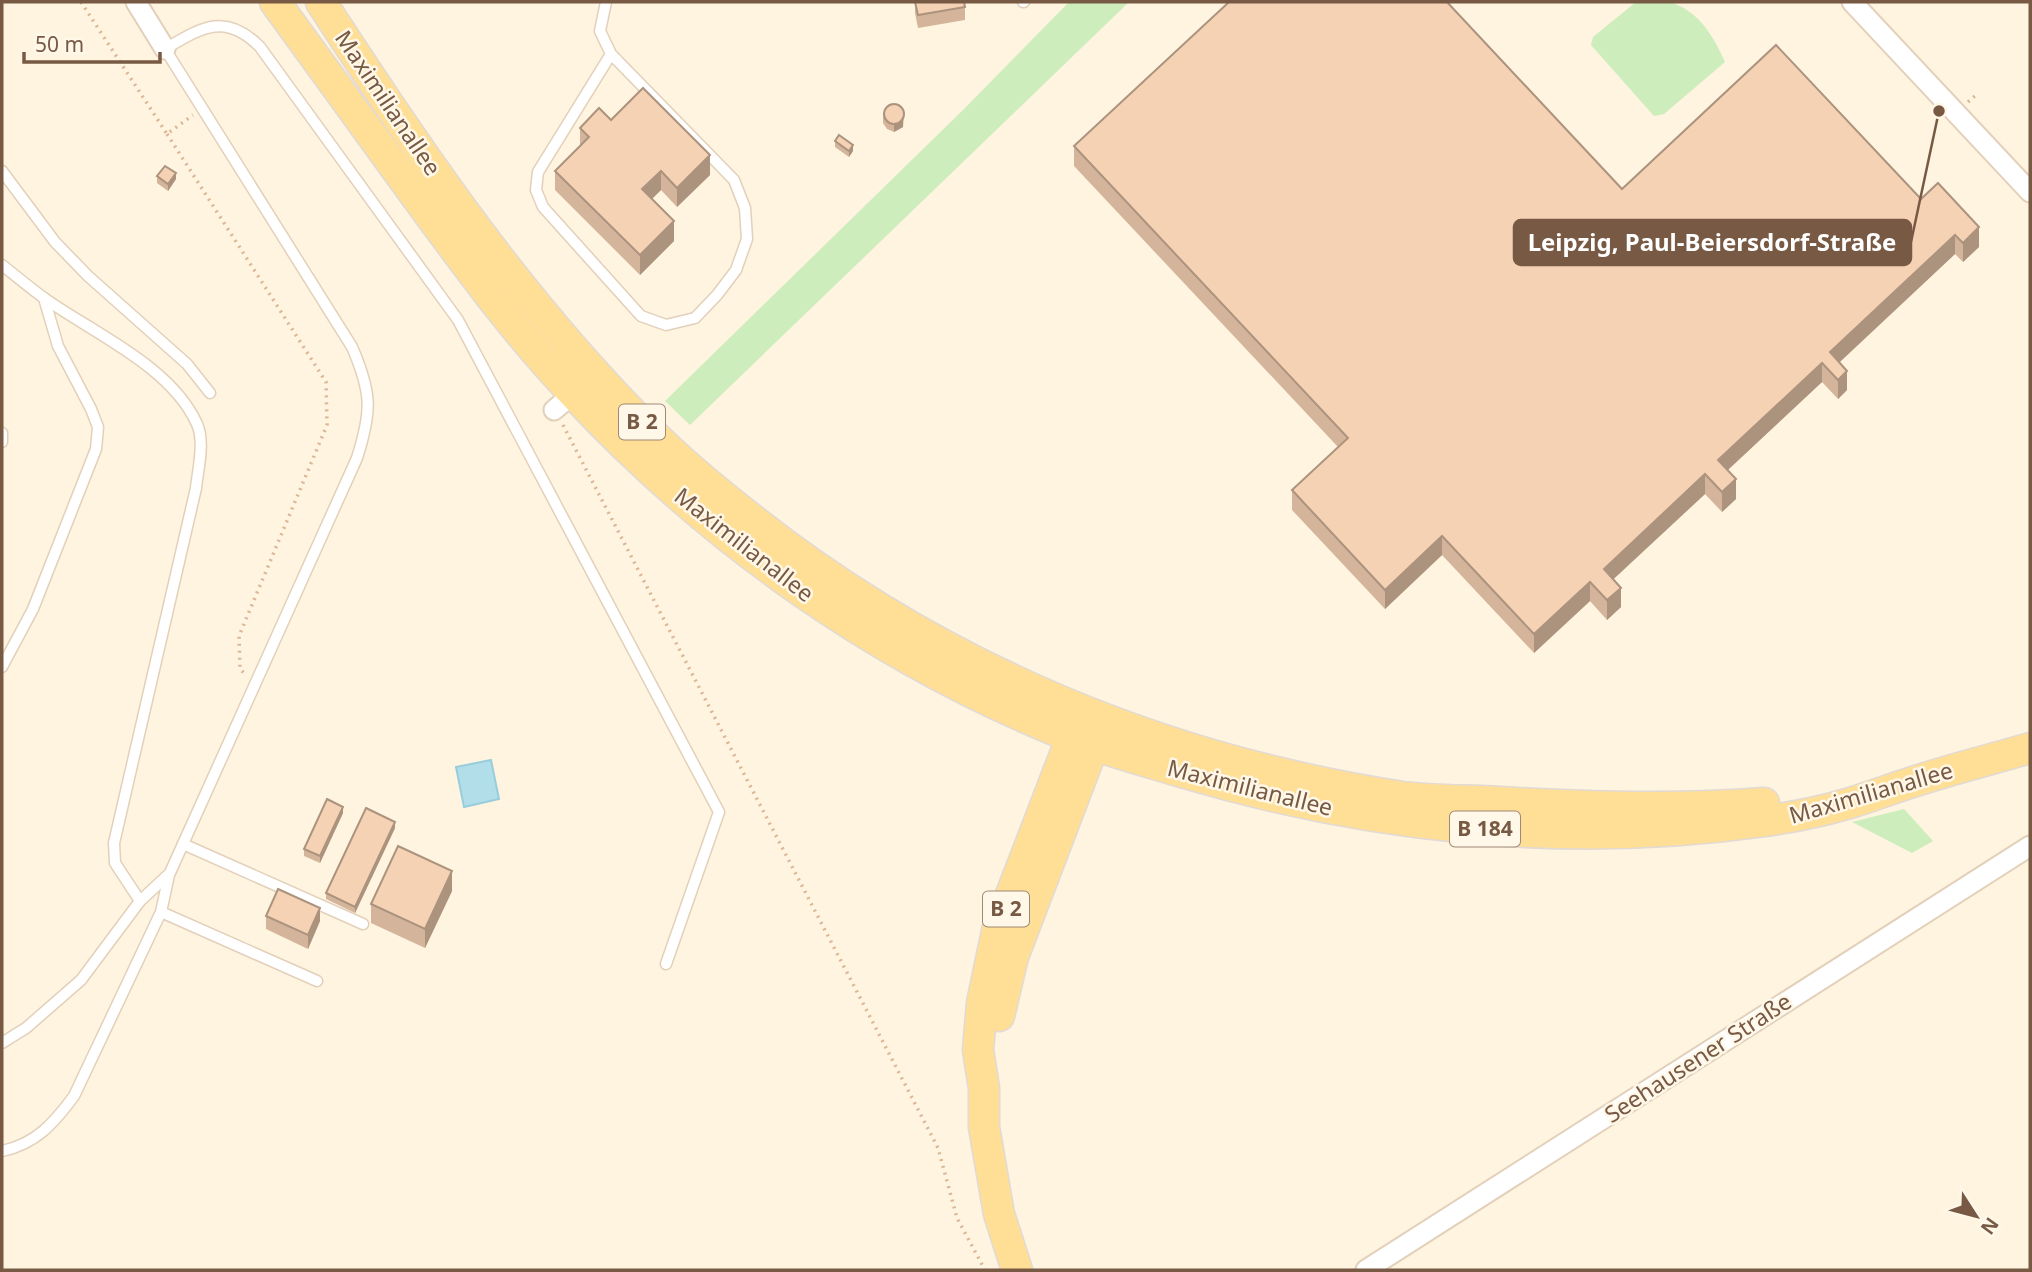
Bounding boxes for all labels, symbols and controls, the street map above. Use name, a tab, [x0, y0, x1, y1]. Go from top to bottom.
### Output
scale bar	[24, 21, 161, 65]
street label: Maximilianallee	[328, 23, 449, 181]
text: 50 m	[35, 30, 84, 58]
callout: Leipzig, Paul-Beiersdorf-Straße	[1514, 220, 1911, 265]
text: Leipzig, Paul-Beiersdorf-Straße	[1528, 225, 1896, 258]
road number: B 2	[619, 404, 665, 440]
street label: Maximilianallee	[668, 480, 821, 609]
street label: Maximilianallee	[1164, 751, 1336, 823]
street label: Maximilianallee	[1785, 753, 1956, 831]
road number: B 184	[1450, 812, 1520, 846]
road number: B 2	[983, 892, 1029, 926]
street label: Seehausener Straße	[1598, 985, 1797, 1130]
north arrow	[1941, 1181, 2011, 1251]
text: N	[1975, 1212, 2005, 1240]

